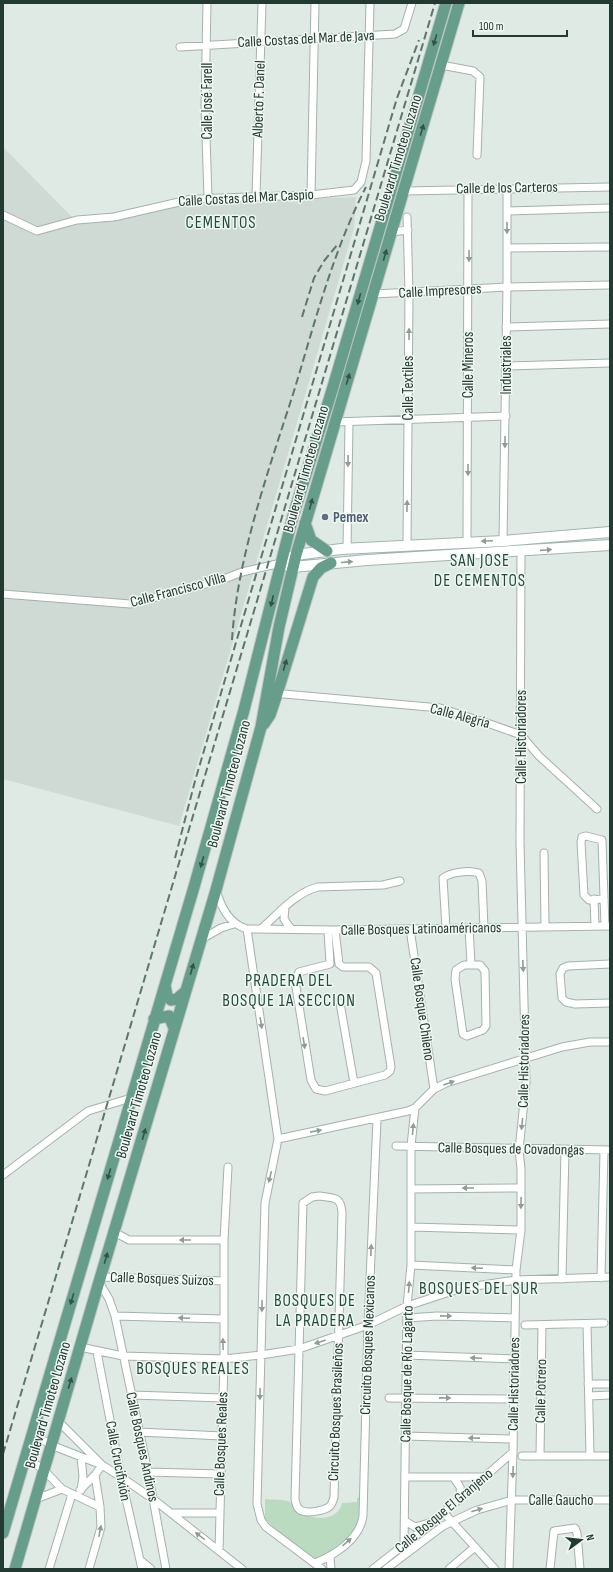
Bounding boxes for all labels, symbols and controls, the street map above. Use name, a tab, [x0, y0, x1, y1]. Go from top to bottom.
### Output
scale bar	[473, 12, 567, 38]
text: 100 m	[479, 19, 504, 34]
street label: Calle Costas del Mar de Java	[237, 26, 375, 52]
one-way arrow	[432, 35, 438, 47]
street label: Alberto F. Danel	[248, 60, 270, 139]
street label: Calle José Farell	[198, 63, 217, 139]
street label: Boulevard Timoteo Lozano	[370, 93, 426, 223]
one-way arrow	[419, 124, 425, 136]
street label: Calle de los Carteros	[456, 178, 558, 198]
street label: Calle Costas del Mar Caspio	[178, 185, 314, 211]
district label: CEMENTOS	[185, 213, 257, 233]
one-way arrow	[504, 222, 510, 235]
one-way arrow	[382, 248, 388, 260]
one-way arrow	[466, 250, 472, 263]
street label: Calle Impresores	[398, 279, 482, 303]
one-way arrow	[356, 294, 362, 306]
one-way arrow	[406, 327, 412, 340]
street label: Calle Mineros	[459, 332, 478, 398]
street label: Industriales	[497, 335, 516, 395]
street label: Calle Textiles	[399, 356, 418, 420]
one-way arrow	[345, 373, 351, 385]
street label: Boulevard Timoteo Lozano	[279, 403, 333, 535]
one-way arrow	[502, 436, 508, 449]
one-way arrow	[345, 455, 351, 468]
one-way arrow	[465, 464, 471, 477]
one-way arrow	[308, 498, 314, 510]
one-way arrow	[404, 499, 410, 512]
place label: Pemex	[333, 508, 369, 527]
marker: Pemex	[320, 512, 330, 522]
one-way arrow	[481, 538, 493, 545]
one-way arrow	[540, 546, 552, 553]
district label: SAN JOSE DE CEMENTOS	[434, 551, 526, 591]
one-way arrow	[341, 558, 353, 565]
street label: Calle Francisco Villa	[128, 568, 228, 612]
one-way arrow	[269, 595, 275, 607]
one-way arrow	[283, 659, 289, 672]
street label: Calle Historiadores	[512, 690, 531, 784]
street label: Calle Alegría	[428, 699, 492, 733]
street label: Boulevard Timoteo Lozano	[203, 718, 255, 850]
one-way arrow	[199, 856, 205, 868]
street label: Calle Bosques Latinoaméricanos	[340, 918, 502, 940]
street label: Calle Bosque Chileno	[405, 956, 439, 1062]
one-way arrow	[520, 960, 527, 972]
one-way arrow	[189, 963, 195, 975]
district label: PRADERA DEL BOSQUE 1A SECCION	[222, 971, 356, 1011]
street label: Calle Historiadores	[514, 1014, 534, 1108]
one-way arrow	[258, 1017, 264, 1029]
street label: Boulevard Timoteo Lozano	[112, 1029, 166, 1161]
one-way arrow	[302, 1037, 308, 1049]
one-way arrow	[443, 1079, 455, 1085]
one-way arrow	[518, 1118, 525, 1130]
one-way arrow	[409, 1123, 416, 1135]
one-way arrow	[310, 1127, 323, 1133]
one-way arrow	[141, 1128, 147, 1140]
street label: Calle Bosques de Covadongas	[438, 1138, 584, 1160]
one-way arrow	[106, 1168, 112, 1180]
one-way arrow	[267, 1171, 273, 1183]
one-way arrow	[461, 1185, 474, 1191]
one-way arrow	[518, 1197, 524, 1210]
one-way arrow	[178, 1237, 191, 1243]
one-way arrow	[368, 1243, 374, 1256]
one-way arrow	[103, 1252, 109, 1264]
one-way arrow	[470, 1265, 483, 1271]
street label: Calle Bosques Suizos	[110, 1268, 214, 1290]
street label: Circuito Bosques Mexicanos	[356, 1275, 380, 1415]
district label: BOSQUES DEL SUR	[419, 1279, 539, 1299]
one-way arrow	[406, 1281, 412, 1293]
district label: BOSQUES DE LA PRADERA	[274, 1291, 356, 1331]
one-way arrow	[69, 1293, 75, 1305]
one-way arrow	[259, 1300, 265, 1313]
street label: Calle Bosque de Río Lagarto	[396, 1305, 418, 1443]
one-way arrow	[440, 1313, 453, 1319]
one-way arrow	[177, 1315, 190, 1321]
street label: Calle Historiadores	[504, 1337, 524, 1431]
one-way arrow	[220, 1338, 227, 1350]
street label: Boulevard Timoteo Lozano	[21, 1339, 75, 1471]
one-way arrow	[313, 1339, 325, 1345]
street label: Circuito Bosques Brasileños	[324, 1343, 348, 1481]
one-way arrow	[470, 1354, 482, 1361]
district label: BOSQUES REALES	[136, 1359, 250, 1379]
street label: Calle Potrero	[531, 1359, 551, 1423]
one-way arrow	[67, 1377, 73, 1389]
one-way arrow	[257, 1388, 263, 1401]
street label: Calle Bosques Andinos	[121, 1390, 163, 1504]
street label: Calle Bosques Reales	[210, 1392, 232, 1496]
one-way arrow	[439, 1395, 452, 1401]
street label: Calle Crucifixión	[101, 1419, 135, 1503]
one-way arrow	[467, 1435, 480, 1441]
street label: Calle Bosque El Granjeno	[391, 1464, 497, 1558]
one-way arrow	[509, 1466, 516, 1478]
street label: Calle Gaucho	[529, 1491, 593, 1510]
one-way arrow	[471, 1507, 483, 1513]
north arrow	[561, 1520, 601, 1560]
one-way arrow	[97, 1525, 103, 1538]
one-way arrow	[195, 1532, 206, 1541]
text: N	[583, 1533, 597, 1542]
one-way arrow	[342, 1537, 352, 1547]

